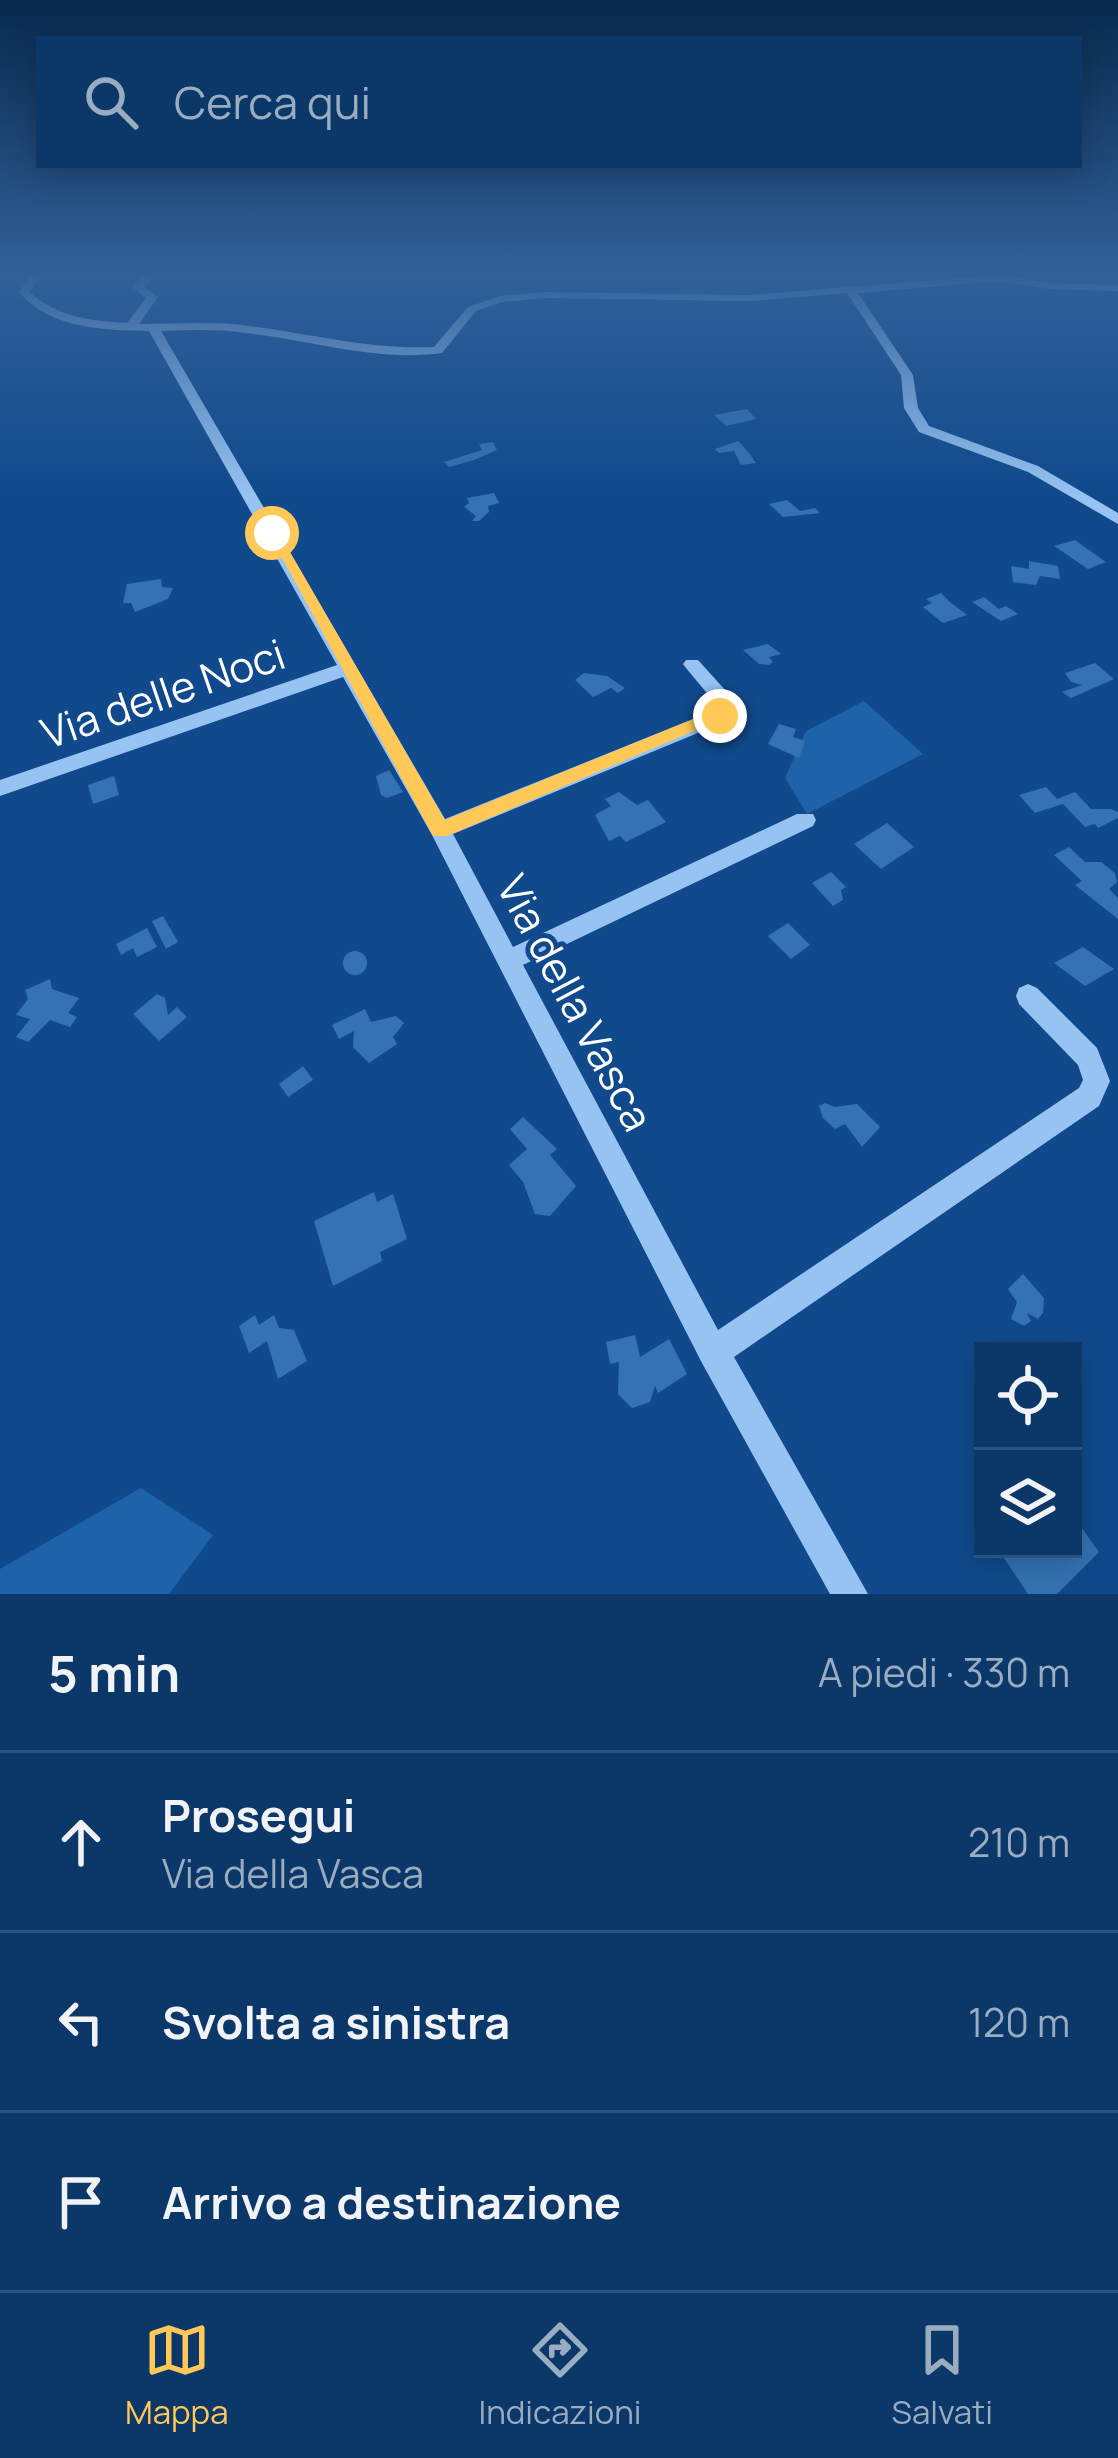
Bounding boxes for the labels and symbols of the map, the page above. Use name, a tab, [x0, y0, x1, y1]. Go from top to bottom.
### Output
route start	[245, 506, 299, 560]
street label: Via delle Noci	[33, 624, 292, 762]
route end	[693, 689, 747, 743]
street label: Via della Vasca	[484, 864, 668, 1141]

